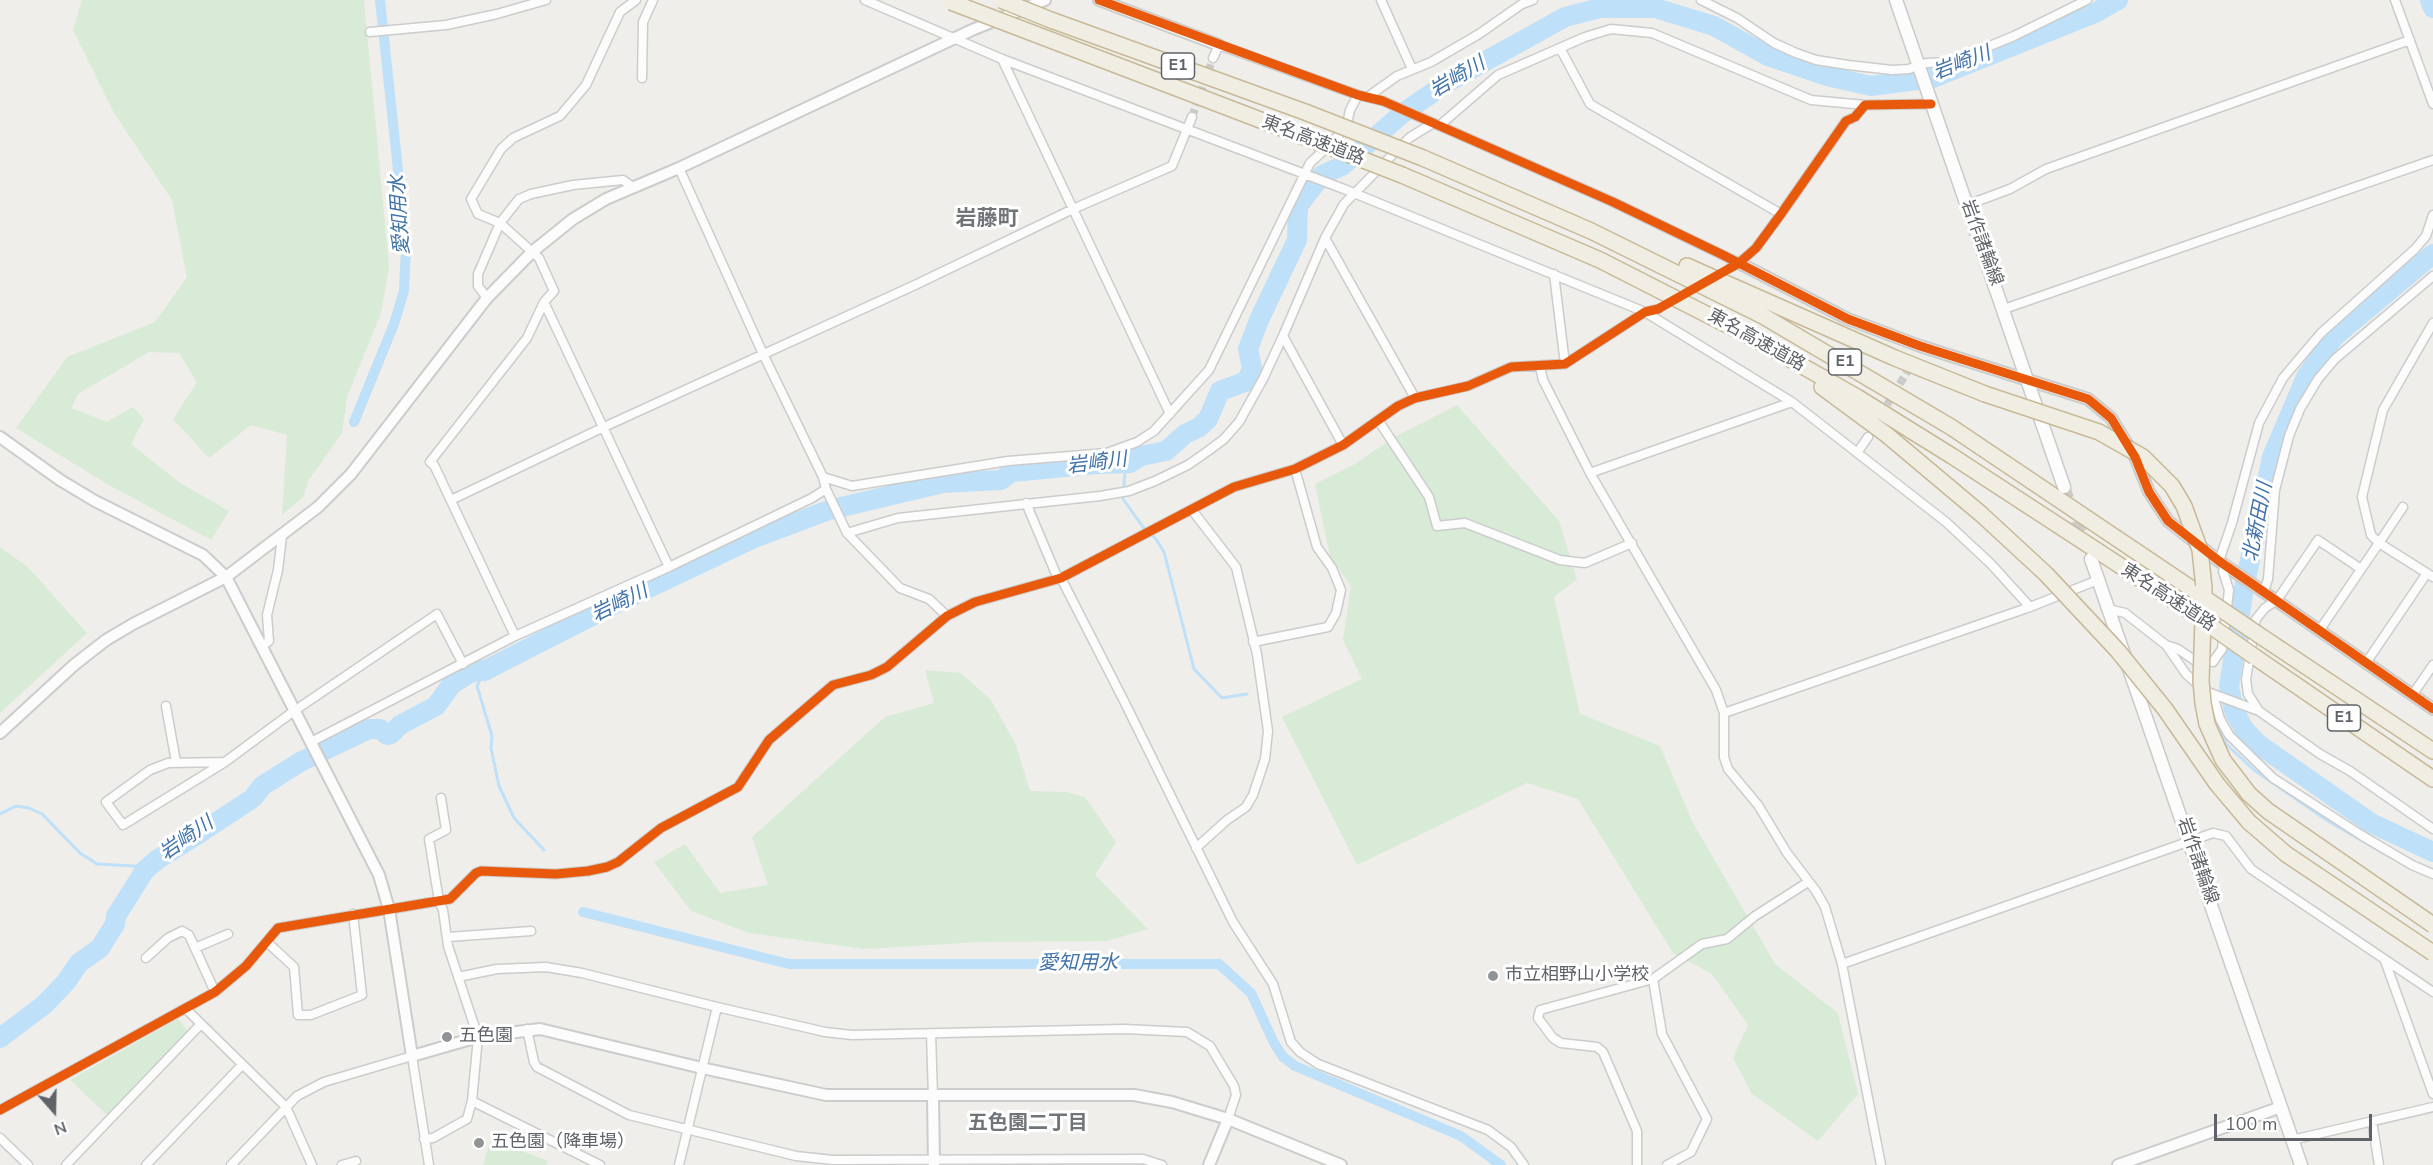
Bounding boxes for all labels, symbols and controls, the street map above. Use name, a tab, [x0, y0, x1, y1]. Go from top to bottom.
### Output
water label: 岩崎川	[1930, 42, 1994, 86]
water label: 岩崎川	[1426, 52, 1490, 104]
road number: E1	[1162, 53, 1194, 79]
street label: 東名高速道路	[1259, 112, 1367, 170]
water label: 愛知用水	[386, 174, 416, 256]
street label: 岩作諸輪線	[1955, 197, 2007, 289]
district label: 岩藤町	[956, 207, 1018, 233]
street label: 東名高速道路	[1704, 305, 1808, 377]
road number: E1	[1828, 349, 1862, 375]
water label: 岩崎川	[1066, 448, 1128, 480]
water label: 北新田川	[2240, 480, 2278, 564]
street label: 東名高速道路	[2117, 560, 2219, 636]
water label: 岩崎川	[588, 580, 652, 628]
road number: E1	[2328, 705, 2360, 731]
water label: 岩崎川	[156, 812, 218, 866]
street label: 岩作諸輪線	[2172, 815, 2222, 907]
water label: 愛知用水	[1038, 952, 1118, 976]
place label: 市立相野山小学校	[1505, 965, 1649, 987]
marker: 市立相野山小学校	[1486, 969, 1500, 983]
place label: 五色園	[459, 1026, 513, 1048]
marker: 五色園	[440, 1030, 454, 1044]
north arrow	[24, 1081, 84, 1141]
scale bar	[2217, 1102, 2374, 1140]
district label: 五色園二丁目	[968, 1112, 1088, 1136]
text: 100 m	[2225, 1112, 2277, 1136]
text: N	[51, 1116, 70, 1140]
place label: 五色園（降車場）	[491, 1132, 635, 1154]
marker: 五色園（降車場）	[472, 1136, 486, 1150]

